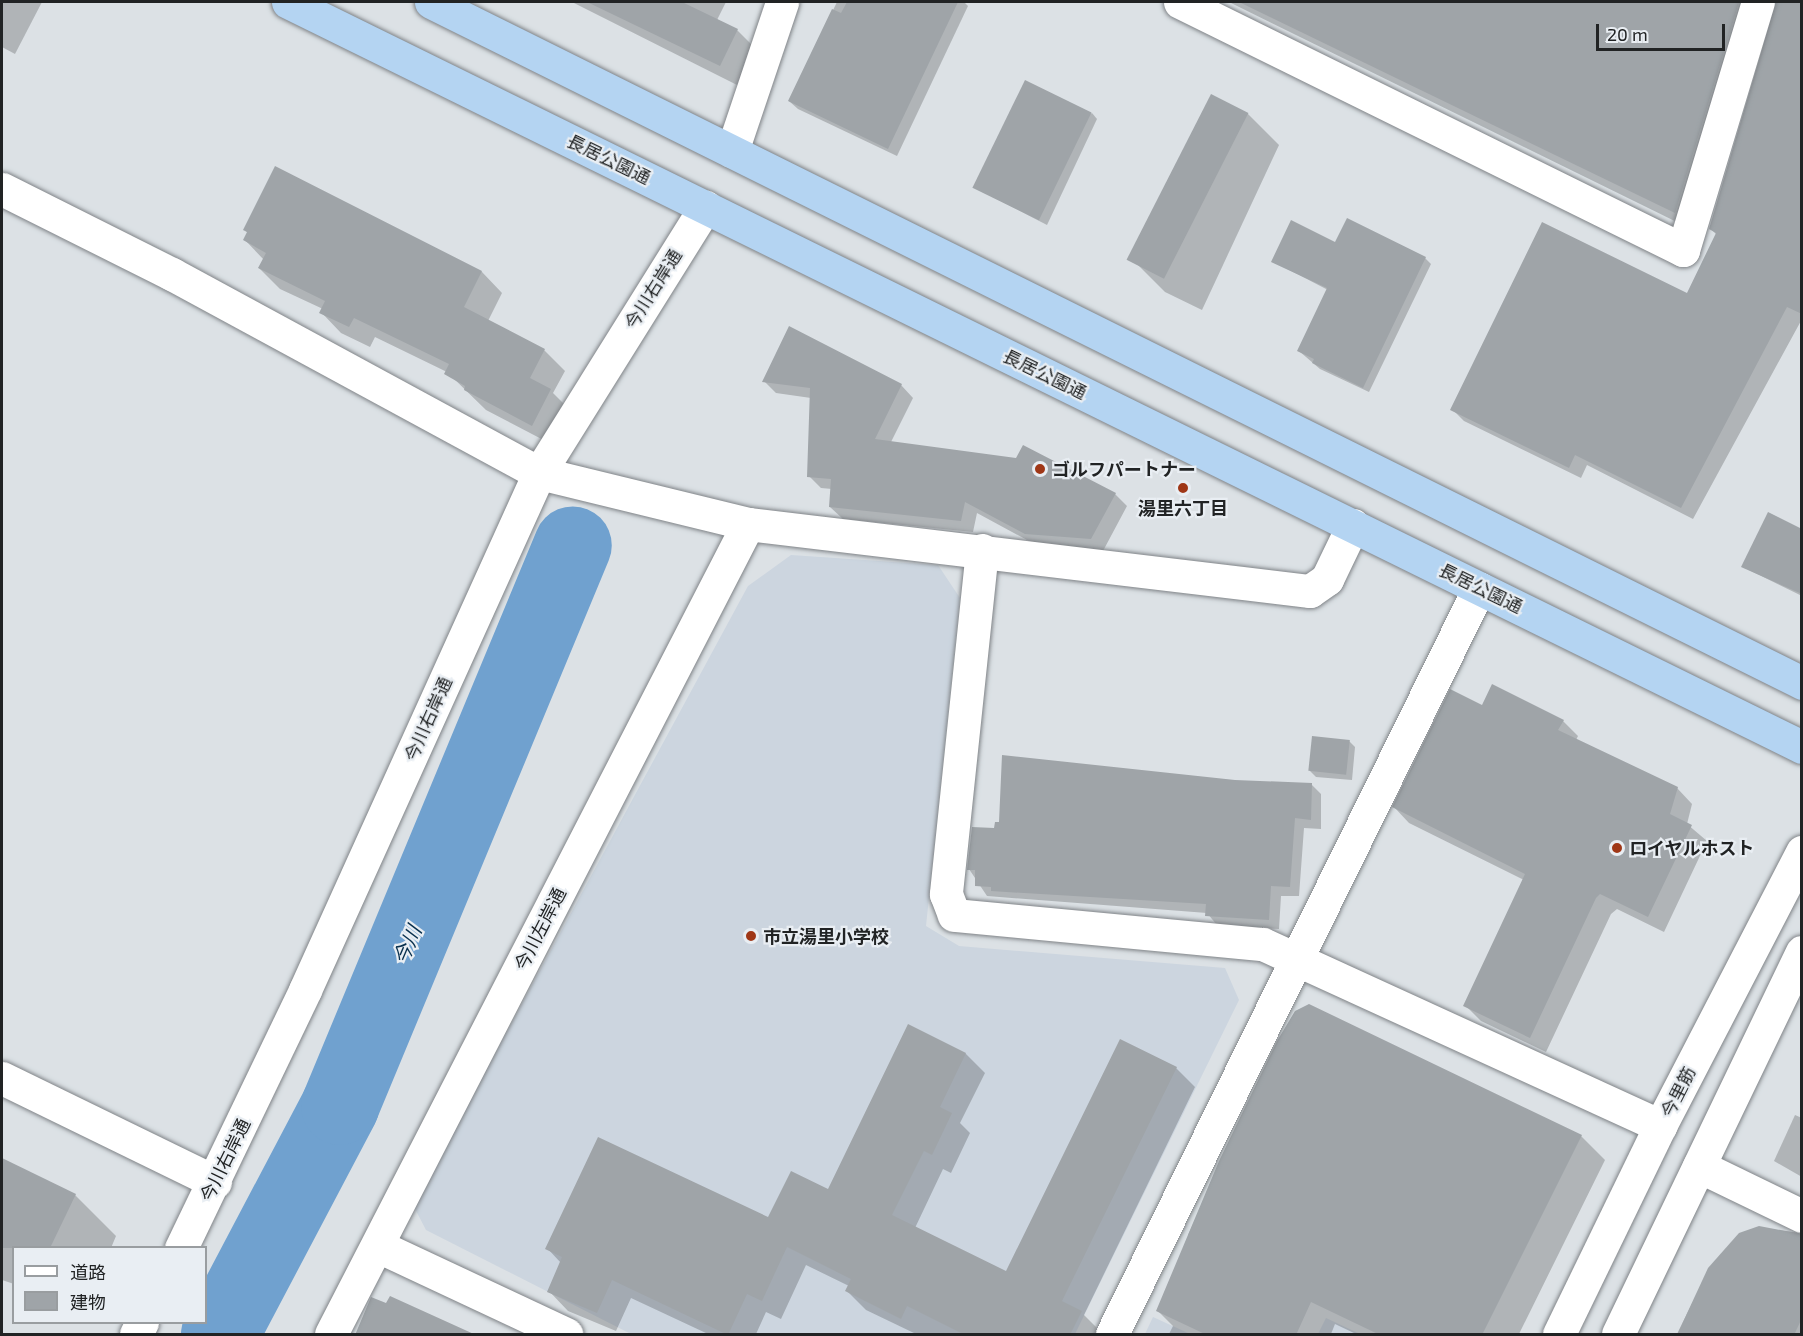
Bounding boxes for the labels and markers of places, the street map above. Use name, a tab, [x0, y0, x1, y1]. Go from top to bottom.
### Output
place label: ゴルフパートナー	[1052, 458, 1196, 480]
marker: ゴルフパートナー	[1033, 462, 1047, 476]
marker: 湯里六丁目	[1176, 481, 1190, 495]
place label: 湯里六丁目	[1138, 497, 1228, 519]
place label: ロイヤルホスト	[1629, 837, 1755, 859]
marker: ロイヤルホスト	[1610, 841, 1624, 855]
place label: 市立湯里小学校	[763, 925, 889, 947]
marker: 市立湯里小学校	[744, 929, 758, 943]

